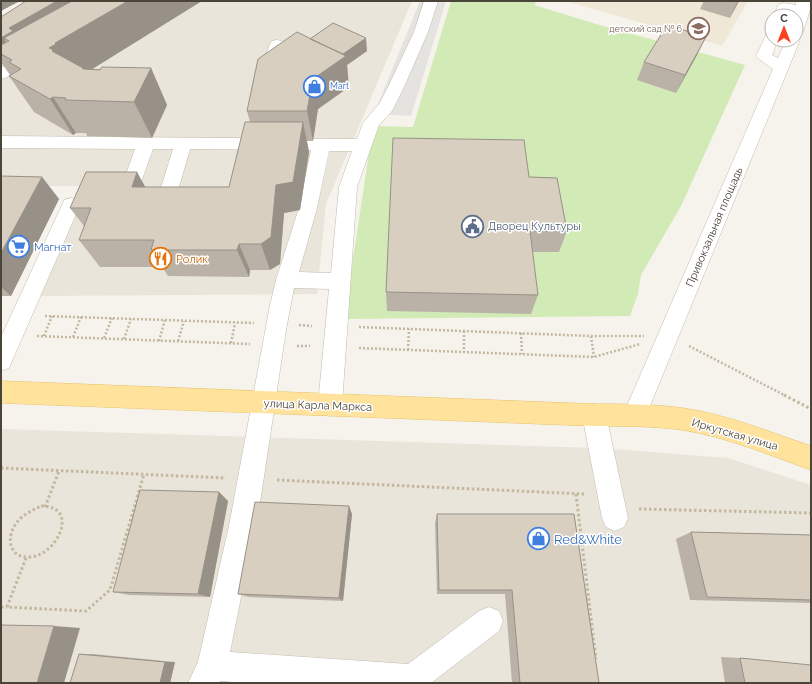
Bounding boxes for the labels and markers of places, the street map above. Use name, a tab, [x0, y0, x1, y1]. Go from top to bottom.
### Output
school or university icon: детский сад № 6	[685, 16, 711, 42]
place label: детский сад № 6	[609, 24, 683, 34]
shop icon: Mart	[301, 73, 327, 99]
place label: Mart	[330, 81, 349, 91]
public building icon: Дворец Культуры	[459, 213, 485, 239]
place label: Дворец Культуры	[488, 220, 581, 233]
supermarket icon: Магнат	[5, 234, 31, 260]
place label: Магнат	[34, 241, 72, 254]
restaurant icon: Ролик	[147, 246, 173, 272]
place label: Ролик	[176, 253, 208, 266]
shop icon: Red&White	[526, 526, 552, 552]
place label: Red&White	[554, 532, 622, 547]

